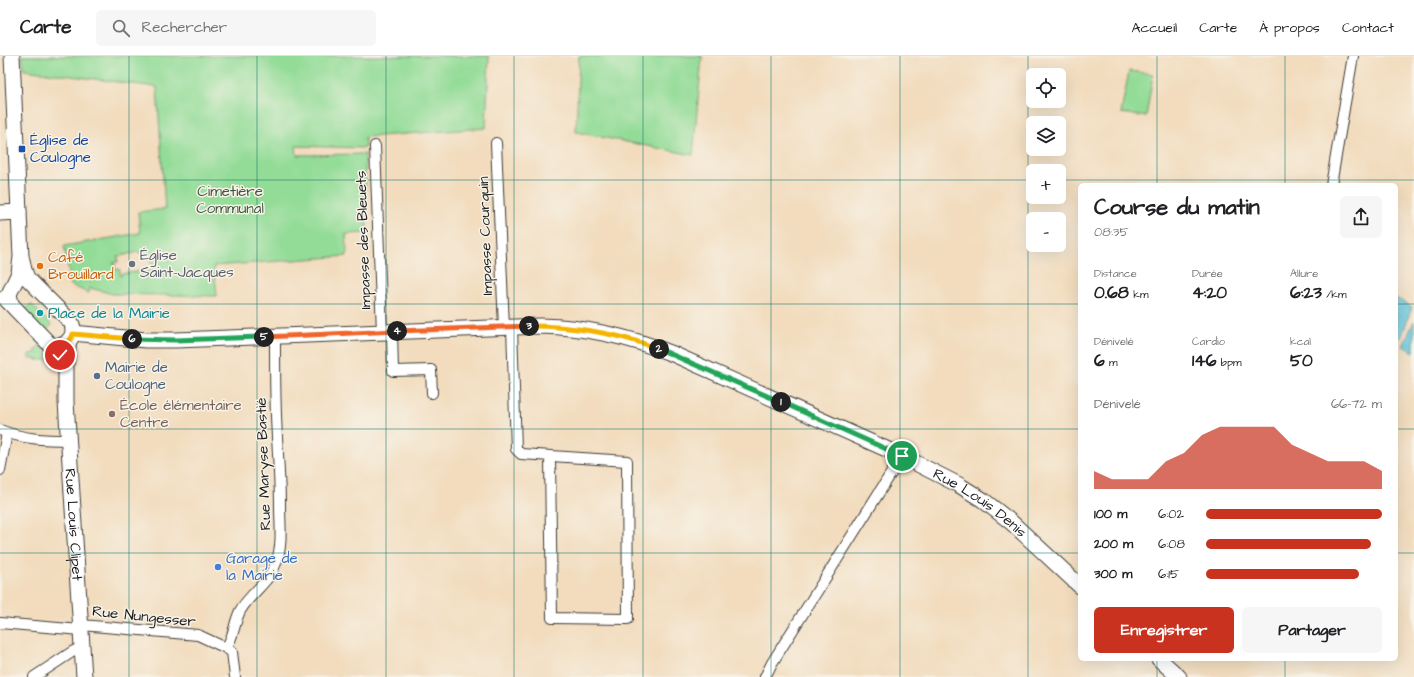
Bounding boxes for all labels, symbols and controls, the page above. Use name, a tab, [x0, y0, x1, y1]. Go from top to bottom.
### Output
search box	[96, 10, 376, 46]
text: Carte	[20, 14, 72, 41]
icon: search	[110, 17, 132, 39]
text: Rechercher	[142, 17, 227, 38]
text: Accueil	[1132, 18, 1177, 38]
text: Carte	[1199, 18, 1237, 38]
text: À propos	[1259, 18, 1320, 38]
text: Contact	[1342, 18, 1394, 38]
map controls	[1026, 68, 1066, 252]
button: locate	[1026, 68, 1066, 108]
button: layers	[1026, 116, 1066, 156]
place label: Église de Coulogne	[30, 130, 91, 169]
marker: Église de Coulogne	[17, 144, 27, 154]
button: +	[1026, 164, 1066, 204]
street label: Impasse des Bleuets	[351, 170, 376, 310]
street label: Impasse Courquin	[473, 176, 498, 296]
park label: Cimetière Communal	[196, 181, 264, 219]
text: Course du matin	[1094, 192, 1260, 223]
button: share	[1340, 196, 1382, 238]
button: −	[1026, 212, 1066, 252]
text: 08:35	[1094, 223, 1129, 241]
place label: Église Saint-Jacques	[140, 245, 234, 283]
place label: Café Brouillard	[48, 247, 114, 285]
marker: Église Saint-Jacques	[127, 259, 137, 269]
marker: Café Brouillard	[35, 261, 45, 271]
text: Distance	[1094, 266, 1137, 281]
text: Durée	[1192, 266, 1223, 281]
text: Allure	[1290, 266, 1318, 281]
text: 0.68	[1094, 281, 1129, 305]
text: 4:20	[1192, 281, 1227, 305]
text: 6:23	[1290, 281, 1322, 305]
text: km	[1129, 287, 1149, 302]
text: /km	[1322, 287, 1347, 302]
place label: Place de la Mairie	[48, 303, 170, 324]
marker: Place de la Mairie	[35, 308, 45, 318]
pin: 3	[519, 316, 539, 336]
text: 3	[526, 318, 532, 333]
pin: 4	[387, 321, 407, 341]
text: 4	[393, 323, 401, 338]
pin: 5	[254, 327, 274, 347]
pin: 6	[122, 329, 142, 349]
text: 5	[260, 329, 268, 344]
text: 6	[129, 331, 135, 346]
text: Dénivelé	[1094, 334, 1134, 349]
text: Cardio	[1192, 334, 1225, 349]
text: kcal	[1290, 334, 1311, 349]
pin	[43, 338, 77, 372]
pin: 2	[649, 339, 669, 359]
text: 2	[656, 341, 662, 356]
icon: check	[49, 344, 71, 366]
text: 6	[1094, 349, 1105, 373]
text: 146	[1192, 349, 1216, 373]
text: 50	[1290, 349, 1313, 373]
text: m	[1105, 355, 1118, 370]
text: bpm	[1216, 355, 1242, 370]
place label: Mairie de Coulogne	[105, 357, 168, 396]
marker: Mairie de Coulogne	[92, 371, 102, 381]
pin: 1	[771, 392, 791, 412]
text: 1	[780, 394, 782, 409]
place label: École élémentaire Centre	[120, 395, 242, 433]
text: Dénivelé	[1094, 395, 1141, 413]
text: 66–72 m	[1331, 395, 1382, 413]
street label: Rue Maryse Bastié	[251, 397, 277, 531]
marker: École élémentaire Centre	[107, 409, 117, 419]
pin	[885, 439, 919, 473]
icon: arrive	[891, 445, 913, 467]
street label: Rue Louis Denis	[929, 463, 1031, 543]
street label: Rue Louis Clipet	[59, 468, 88, 581]
text: 100 m	[1094, 505, 1127, 523]
text: 6:02	[1158, 505, 1184, 523]
text: 200 m	[1094, 535, 1133, 553]
text: 6:08	[1158, 535, 1185, 553]
place label: Garage de la Mairie	[226, 548, 298, 586]
marker: Garage de la Mairie	[213, 562, 223, 572]
text: 300 m	[1094, 565, 1132, 583]
text: 6:15	[1158, 565, 1179, 583]
street label: Rue Nungesser	[91, 601, 197, 633]
button: Enregistrer	[1094, 607, 1234, 653]
button: Partager	[1242, 607, 1382, 653]

